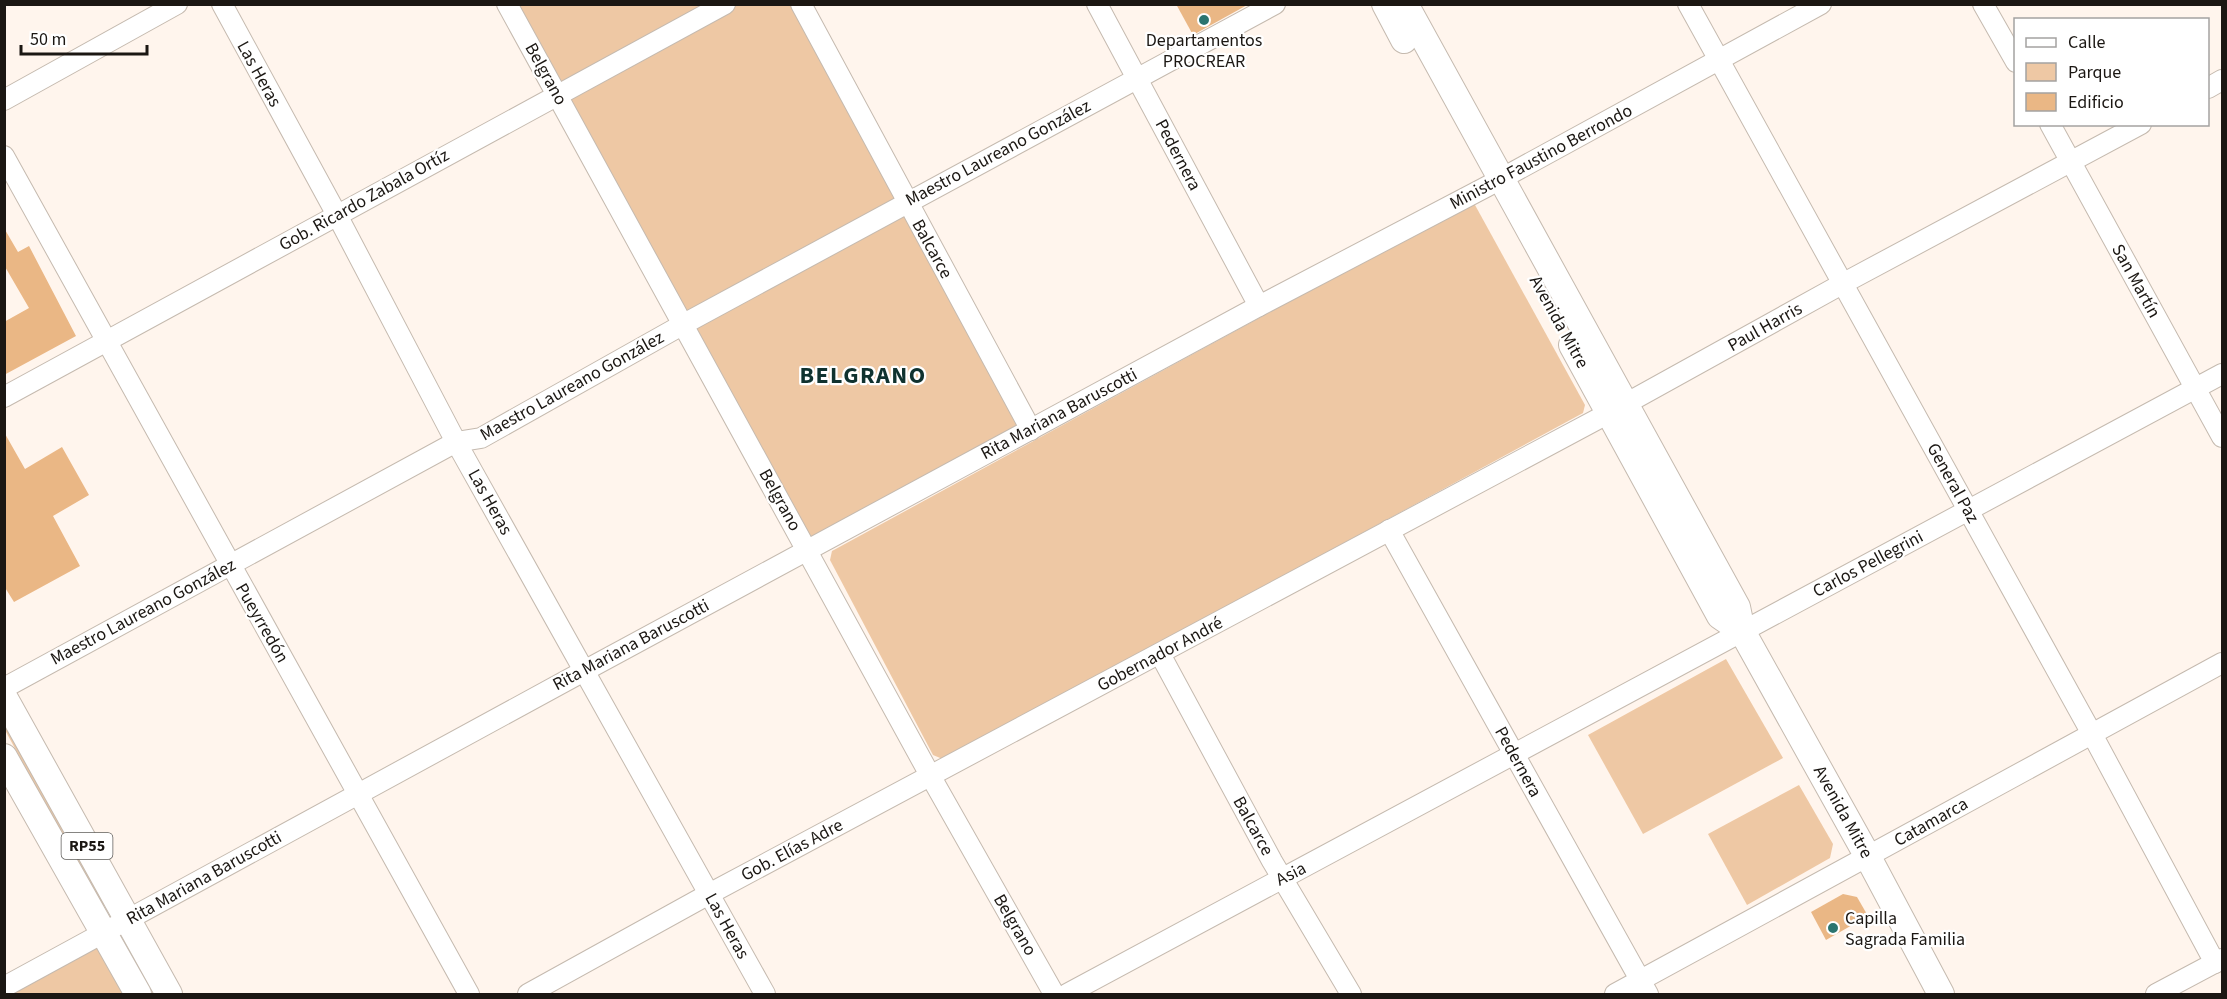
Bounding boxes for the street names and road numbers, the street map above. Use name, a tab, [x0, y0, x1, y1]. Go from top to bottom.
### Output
street label: Las Heras	[231, 36, 287, 112]
street label: Belgrano	[519, 38, 573, 110]
street label: Maestro Laureano González	[901, 93, 1095, 213]
street label: Ministro Faustino Berrondo	[1445, 98, 1637, 216]
street label: Pedernera	[1149, 115, 1207, 195]
street label: Gob. Ricardo Zabala Ortíz	[275, 143, 454, 257]
street label: Balcarce	[906, 215, 959, 283]
street label: San Martín	[2105, 240, 2167, 322]
street label: Avenida Mitre	[1523, 271, 1595, 373]
street label: Paul Harris	[1723, 296, 1807, 358]
street label: Maestro Laureano González	[476, 325, 669, 447]
street label: Rita Mariana Baruscotti	[976, 362, 1142, 466]
street label: General Paz	[1921, 438, 1985, 528]
street label: Las Heras	[462, 464, 518, 540]
street label: Belgrano	[753, 464, 807, 536]
street label: Carlos Pellegrini	[1808, 524, 1928, 604]
street label: Maestro Laureano González	[46, 552, 240, 672]
street label: Pueyrredón	[229, 579, 295, 667]
street label: Rita Mariana Baruscotti	[548, 593, 714, 697]
street label: Gobernador André	[1093, 610, 1227, 698]
street label: Pedernera	[1488, 722, 1548, 802]
street label: Avenida Mitre	[1807, 761, 1879, 863]
street label: Catamarca	[1889, 791, 1973, 853]
street label: Balcarce	[1227, 792, 1280, 860]
street label: Gob. Elías Adre	[737, 813, 847, 887]
street label: Rita Mariana Baruscotti	[122, 825, 286, 931]
road number: RP55	[62, 833, 112, 859]
street label: Asia	[1271, 856, 1311, 892]
street label: Las Heras	[699, 888, 755, 964]
street label: Belgrano	[987, 889, 1043, 961]

